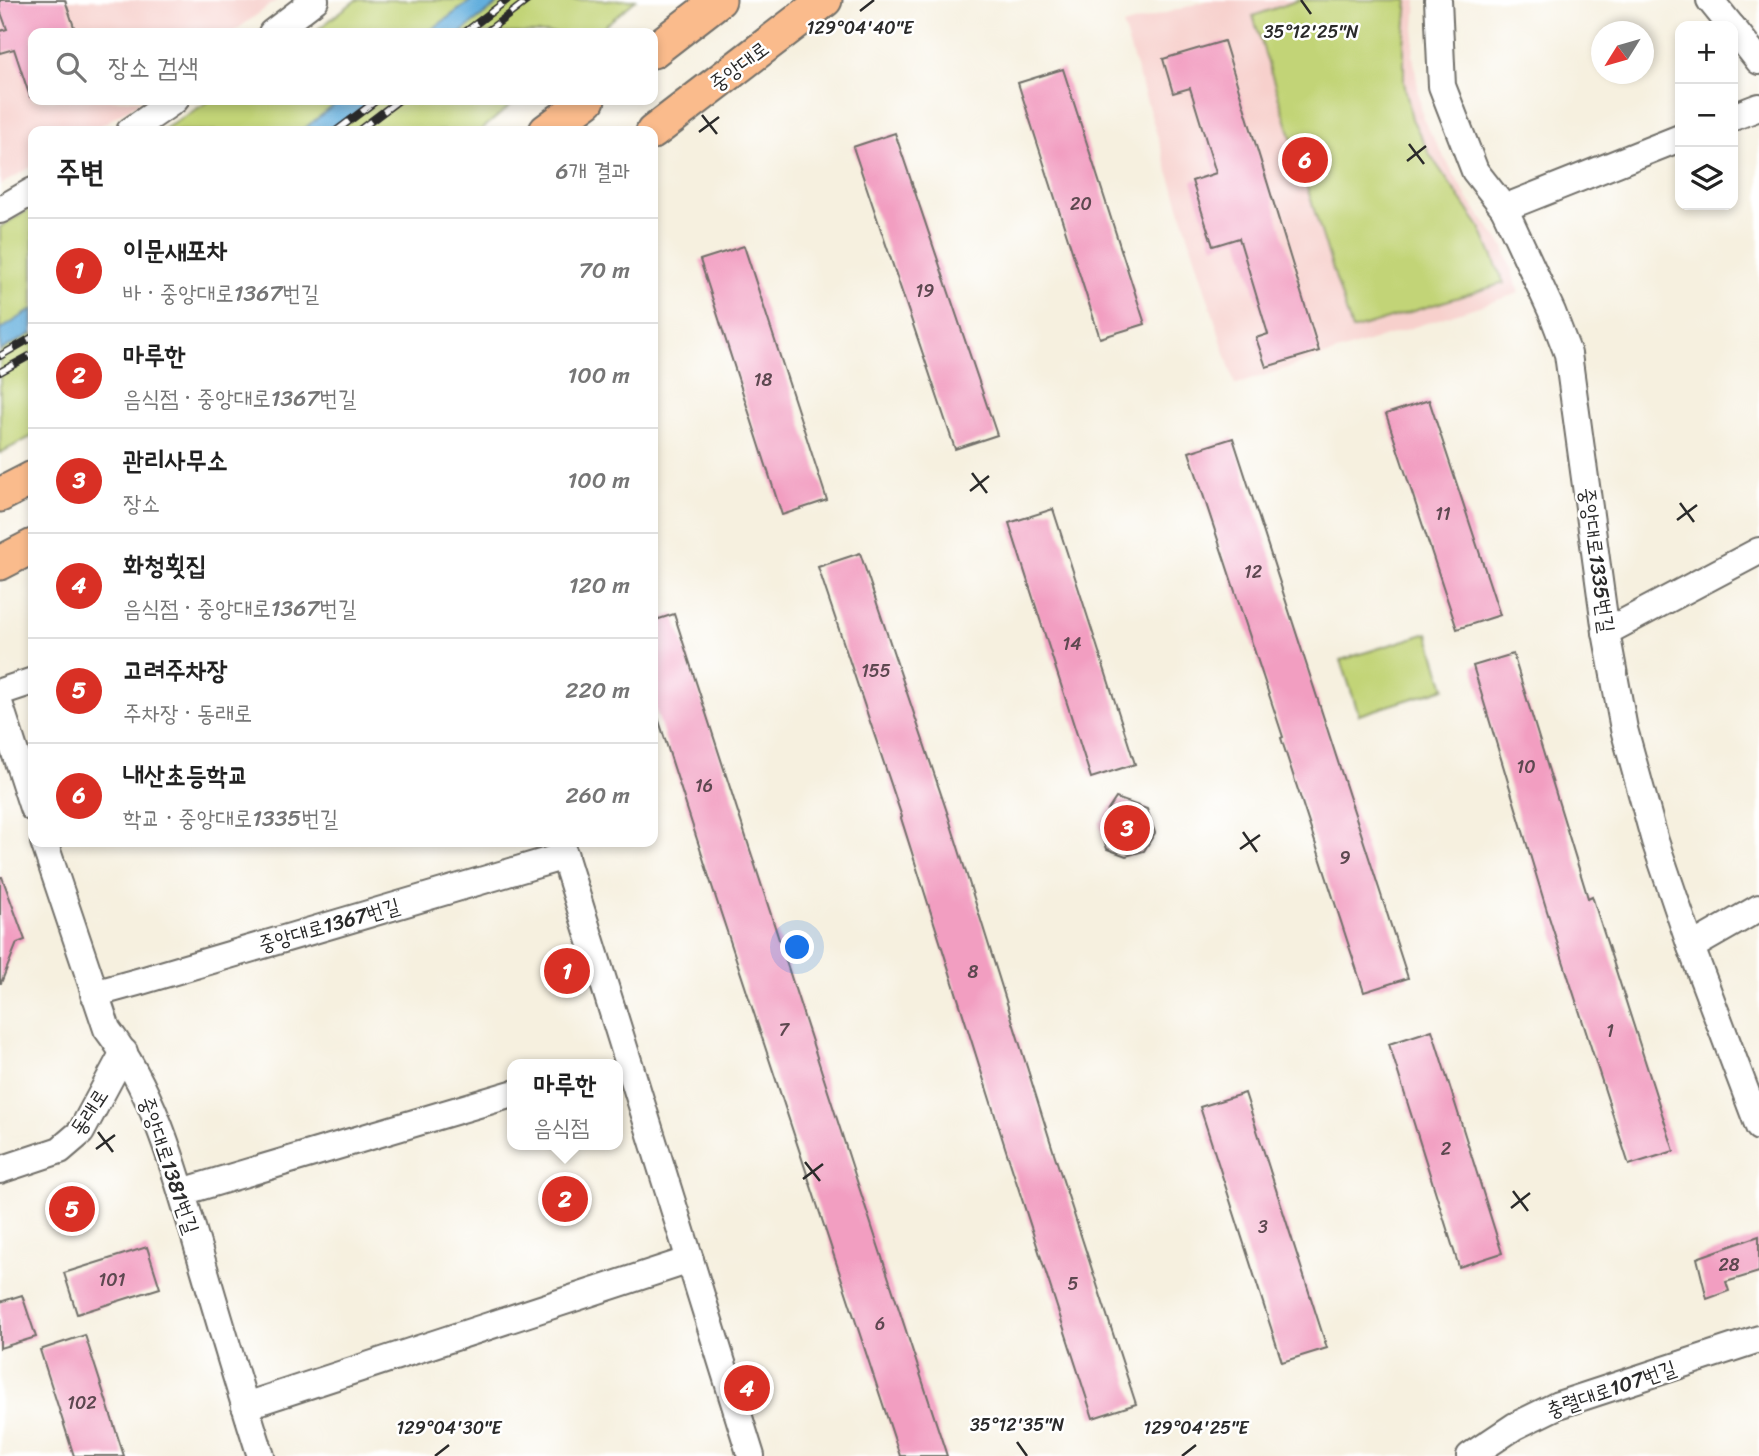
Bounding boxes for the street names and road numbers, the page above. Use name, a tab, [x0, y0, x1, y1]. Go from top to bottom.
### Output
street label: 중앙대로	[701, 30, 777, 102]
street label: 중앙대로1335번길	[1568, 485, 1626, 635]
street label: 중앙대로1367번길	[254, 887, 404, 963]
street label: 동래로	[59, 1080, 119, 1144]
street label: 중앙대로1381번길	[128, 1091, 210, 1239]
street label: 충렬대로107번길	[1541, 1349, 1681, 1429]

